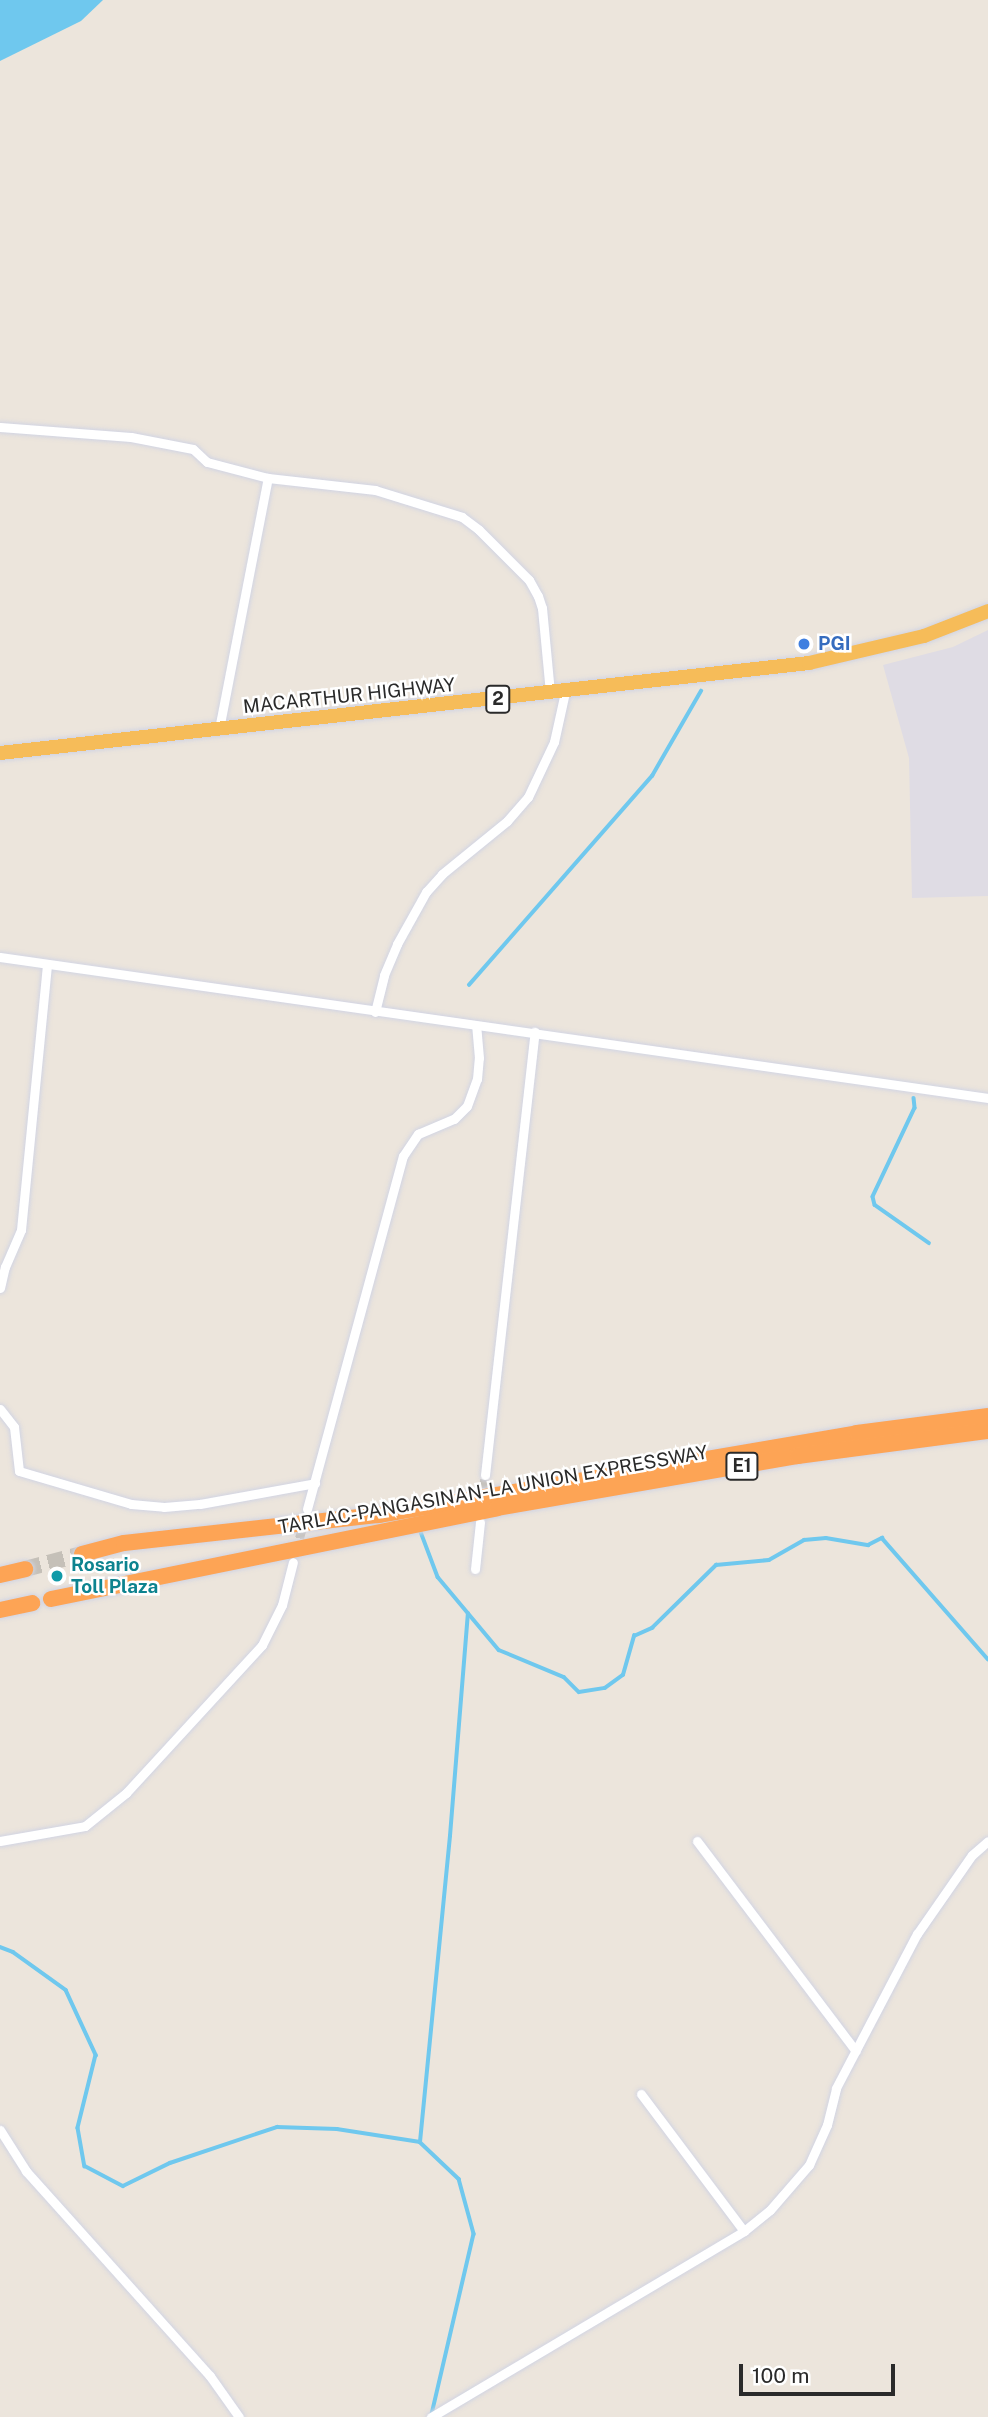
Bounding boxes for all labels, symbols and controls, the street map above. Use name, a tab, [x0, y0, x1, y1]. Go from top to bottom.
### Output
place label: PGI	[818, 633, 851, 655]
marker: PGI	[796, 636, 812, 652]
street label: MACARTHUR HIGHWAY	[242, 674, 456, 718]
road number: 2	[484, 684, 512, 714]
street label: TARLAC-PANGASINAN-LA UNION EXPRESSWAY	[276, 1441, 710, 1539]
road number: E1	[724, 1451, 760, 1480]
place label: Rosario Toll Plaza	[71, 1554, 158, 1598]
marker: Rosario Toll Plaza	[49, 1568, 65, 1584]
scale bar	[743, 2350, 899, 2394]
text: 100 m	[752, 2363, 809, 2388]

